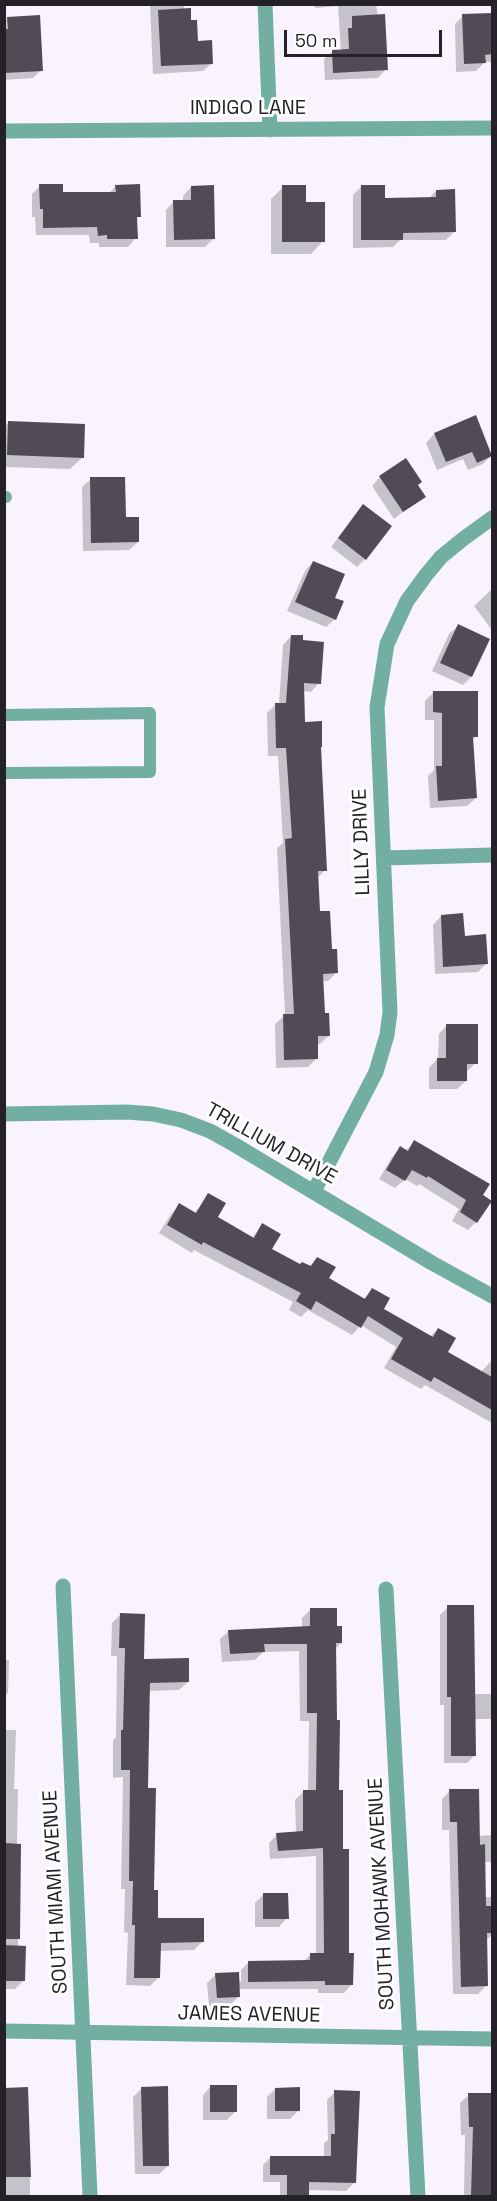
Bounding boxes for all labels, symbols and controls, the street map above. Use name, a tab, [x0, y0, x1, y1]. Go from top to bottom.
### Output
scale bar	[287, 18, 444, 56]
text: 50 m	[295, 29, 337, 52]
street label: INDIGO LANE	[190, 97, 306, 121]
street label: LILLY DRIVE	[348, 788, 376, 896]
street label: TRILLIUM DRIVE	[201, 1098, 341, 1190]
street label: SOUTH MOHAWK AVENUE	[364, 1777, 400, 2011]
street label: SOUTH MIAMI AVENUE	[39, 1789, 73, 1995]
street label: JAMES AVENUE	[177, 2002, 321, 2028]

